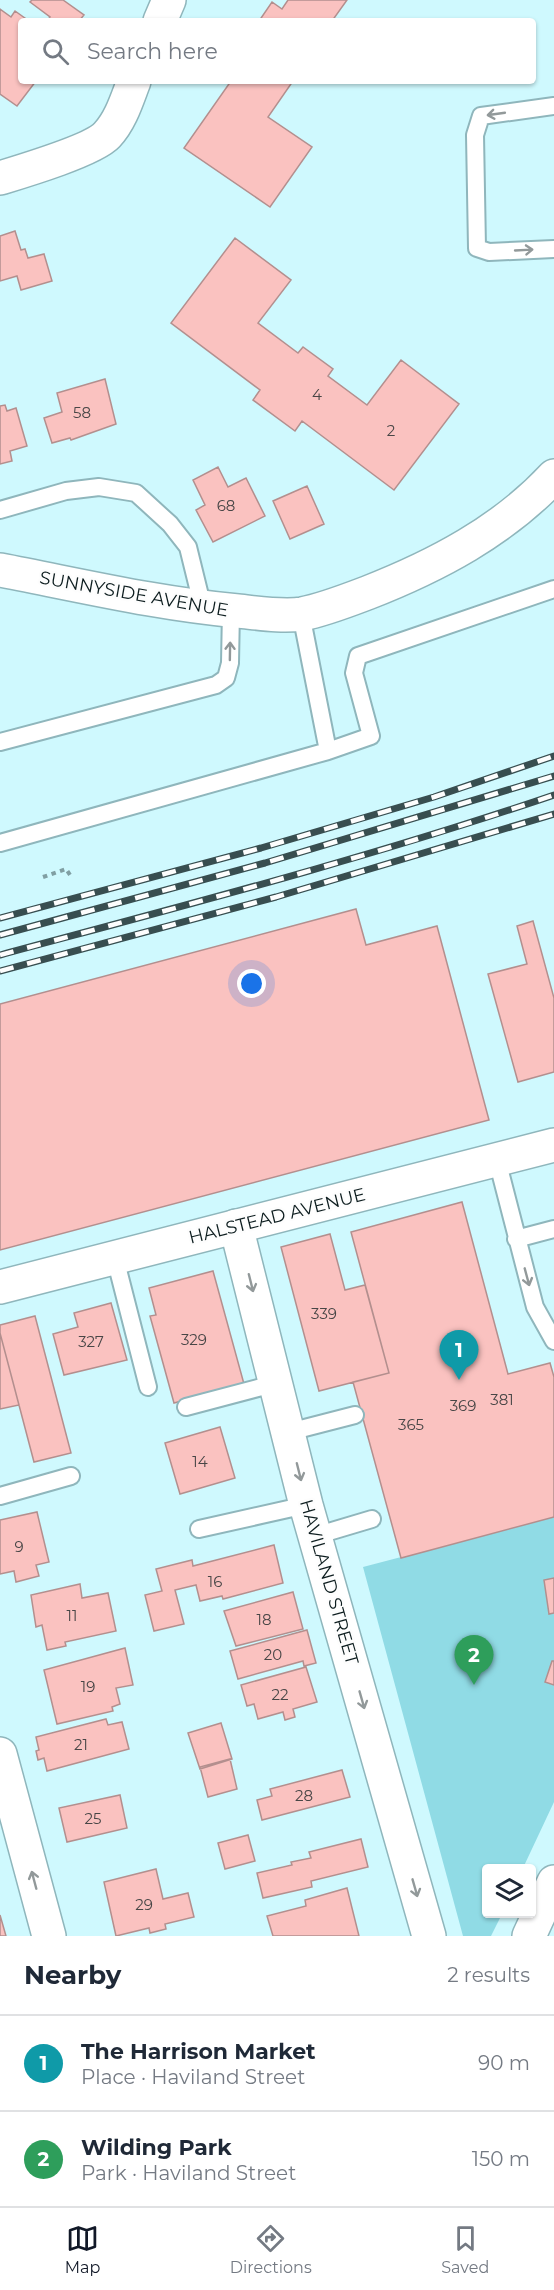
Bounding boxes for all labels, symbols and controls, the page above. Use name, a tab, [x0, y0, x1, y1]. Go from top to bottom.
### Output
search box	[18, 18, 536, 84]
icon: search	[39, 35, 72, 68]
text: Search here	[87, 38, 218, 65]
one-way arrow	[487, 109, 506, 120]
one-way arrow	[514, 245, 534, 256]
house number: 4	[312, 385, 322, 404]
house number: 58	[73, 403, 91, 422]
house number: 2	[387, 421, 395, 440]
house number: 68	[217, 496, 235, 515]
street label: SUNNYSIDE AVENUE	[38, 567, 230, 621]
one-way arrow	[224, 641, 236, 661]
your location	[237, 969, 266, 998]
street label: HALSTEAD AVENUE	[186, 1183, 368, 1249]
one-way arrow	[521, 1268, 533, 1287]
one-way arrow	[245, 1273, 257, 1292]
house number: 339	[311, 1304, 337, 1323]
house number: 329	[181, 1330, 207, 1349]
pin: 1	[440, 1330, 478, 1380]
house number: 327	[78, 1332, 104, 1351]
house number: 381	[490, 1390, 514, 1409]
house number: 369	[450, 1396, 476, 1415]
house number: 365	[398, 1415, 424, 1434]
house number: 14	[192, 1452, 208, 1471]
one-way arrow	[293, 1462, 305, 1481]
street label: HAVILAND STREET	[295, 1497, 363, 1668]
house number: 9	[14, 1537, 24, 1556]
house number: 16	[208, 1572, 222, 1591]
house number: 11	[67, 1606, 77, 1625]
house number: 18	[257, 1610, 272, 1629]
pin: 2	[454, 1636, 494, 1685]
house number: 20	[264, 1645, 282, 1664]
house number: 19	[81, 1677, 95, 1696]
house number: 22	[271, 1685, 289, 1704]
one-way arrow	[357, 1691, 368, 1710]
house number: 21	[74, 1735, 88, 1754]
house number: 28	[295, 1786, 313, 1805]
house number: 25	[84, 1809, 102, 1828]
map controls	[482, 1864, 536, 1918]
button: layers	[482, 1864, 536, 1918]
one-way arrow	[27, 1870, 39, 1889]
one-way arrow	[410, 1878, 421, 1897]
house number: 29	[135, 1895, 153, 1914]
text: Nearby	[24, 1959, 121, 1991]
text: 2 results	[447, 1963, 530, 1987]
text: The Harrison Market	[81, 2038, 316, 2065]
text: 1	[40, 2051, 47, 2075]
text: 90 m	[478, 2051, 530, 2075]
text: Place · Haviland Street	[81, 2065, 305, 2089]
text: Wilding Park	[81, 2134, 232, 2161]
text: 2	[38, 2147, 49, 2171]
text: 150 m	[472, 2147, 530, 2171]
text: Park · Haviland Street	[81, 2161, 296, 2185]
tab: Map	[65, 2222, 100, 2277]
tab: Directions	[230, 2222, 312, 2277]
tab: Saved	[441, 2222, 489, 2277]

